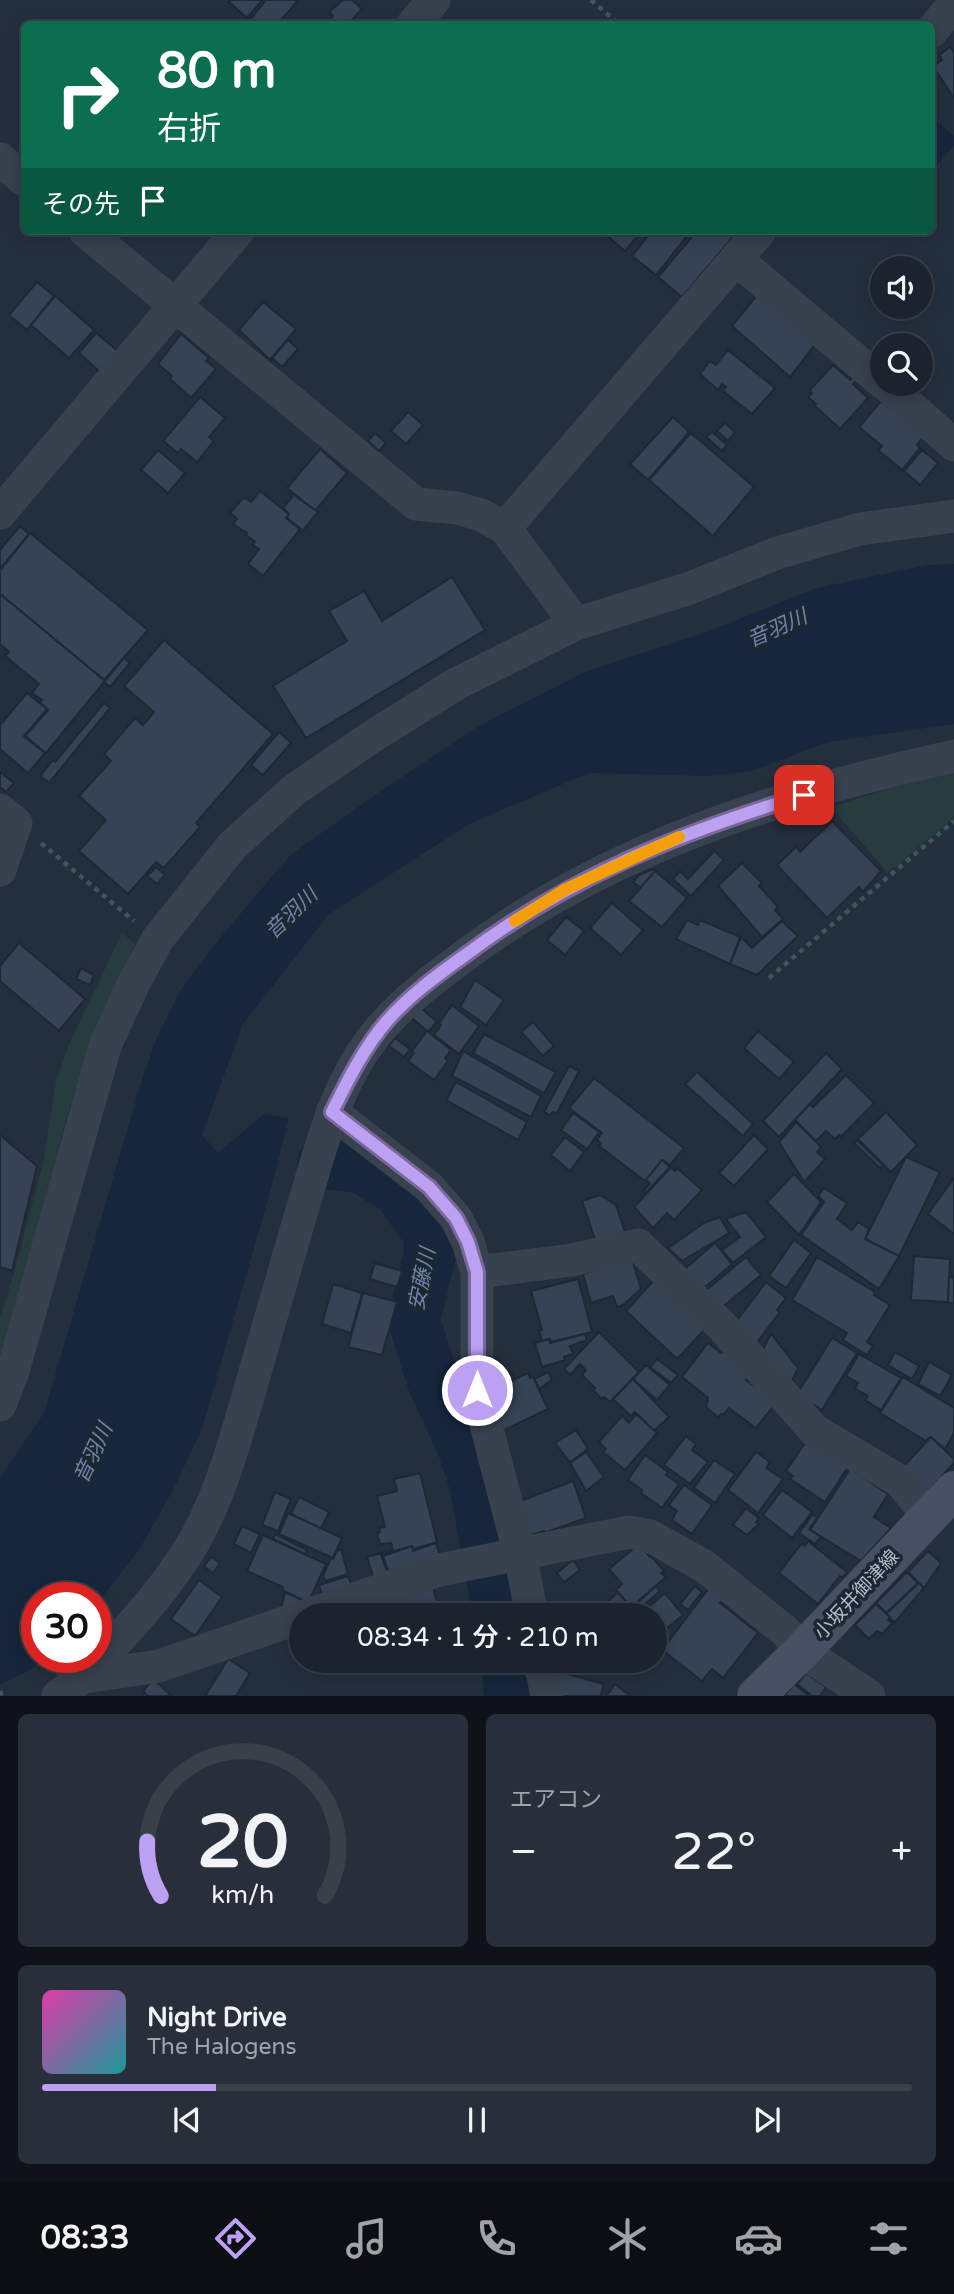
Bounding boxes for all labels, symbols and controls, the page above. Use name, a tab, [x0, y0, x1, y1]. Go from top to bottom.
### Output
text: 80 m	[157, 42, 276, 101]
icon: right	[42, 49, 133, 140]
text: 右折	[157, 110, 221, 148]
icon: arrive	[134, 182, 172, 220]
text: その先	[42, 189, 120, 220]
map controls	[870, 256, 933, 396]
button: sound	[870, 256, 933, 319]
button: search	[870, 333, 933, 396]
water label: 音羽川	[743, 603, 813, 653]
pin	[774, 765, 834, 825]
icon: arrive	[785, 776, 823, 814]
water label: 音羽川	[260, 881, 324, 944]
water label: 安藤川	[404, 1244, 441, 1312]
position arrow	[440, 1353, 514, 1427]
water label: 音羽川	[69, 1418, 119, 1487]
street label: 小坂井御津線	[810, 1545, 904, 1644]
speed limit sign: 30	[21, 1582, 112, 1673]
text: 08:34 · 1 分 · 210 m	[357, 1622, 599, 1653]
text: エアコン	[510, 1786, 602, 1814]
text: 20	[197, 1800, 289, 1888]
text: 22°	[671, 1821, 756, 1884]
text: −	[510, 1829, 537, 1875]
text: +	[891, 1829, 912, 1875]
text: km/h	[212, 1880, 274, 1910]
text: Night Drive	[147, 2002, 287, 2033]
text: The Halogens	[147, 2033, 296, 2061]
icon: previous	[168, 2101, 206, 2139]
icon: pause	[458, 2101, 496, 2139]
icon: next	[748, 2101, 786, 2139]
icon: directions	[211, 2214, 260, 2263]
icon: music	[342, 2214, 391, 2263]
icon: phone	[472, 2214, 521, 2263]
icon: climate	[603, 2214, 652, 2263]
icon: car	[734, 2214, 783, 2263]
icon: filters	[864, 2214, 913, 2263]
text: 08:33	[41, 2219, 130, 2257]

